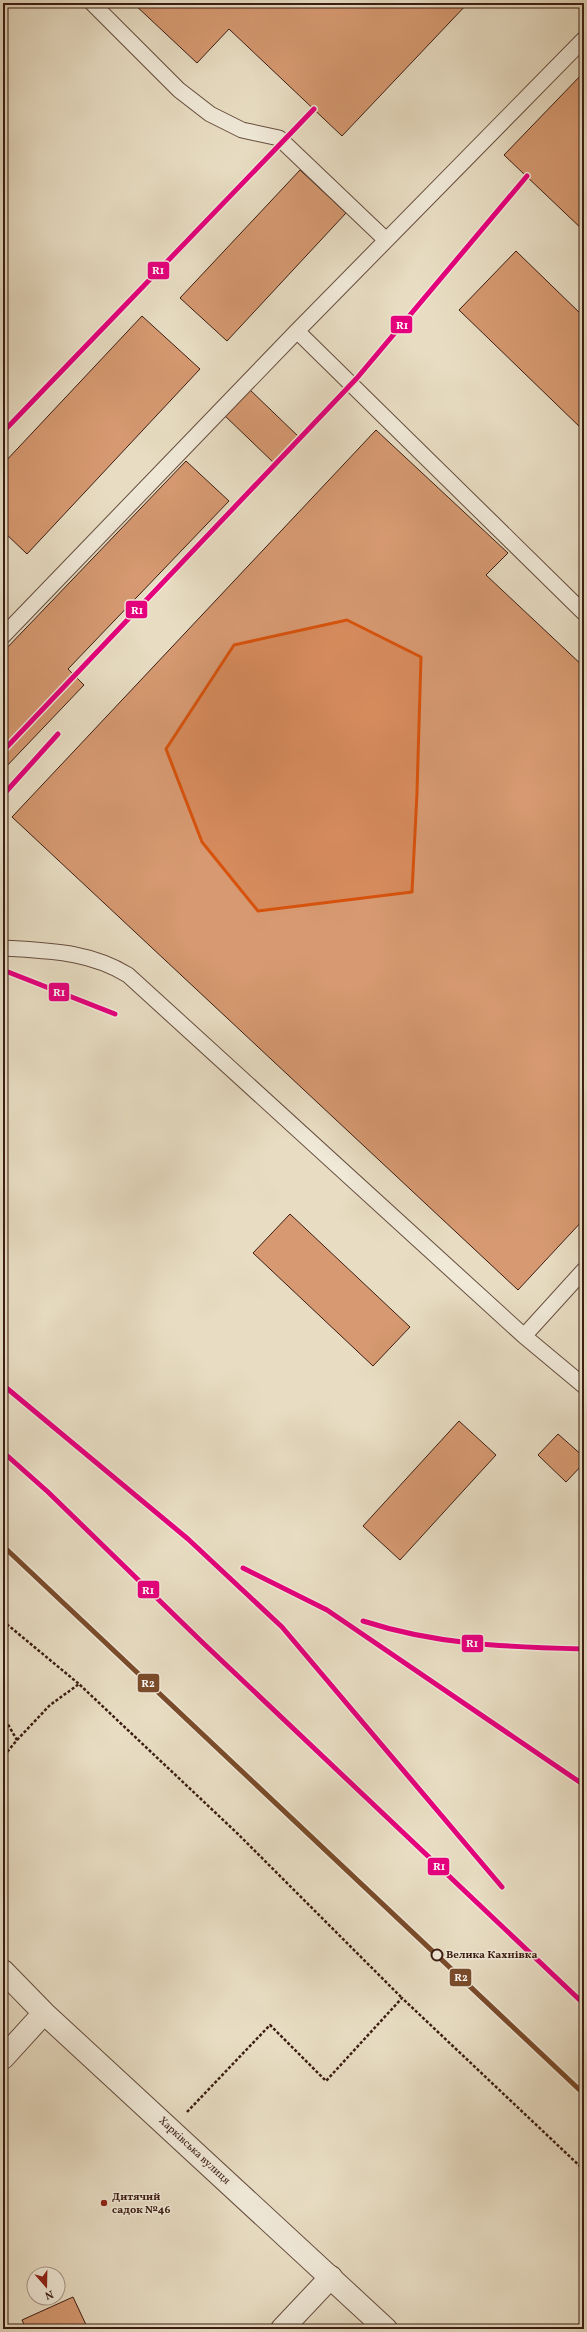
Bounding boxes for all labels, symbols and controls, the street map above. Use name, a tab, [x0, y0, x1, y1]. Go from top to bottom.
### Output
line badge: R1	[147, 261, 170, 280]
text: R1	[152, 264, 164, 279]
line badge: R1	[390, 315, 413, 334]
text: R1	[396, 319, 408, 334]
line badge: R1	[125, 600, 148, 619]
text: R1	[131, 604, 143, 619]
line badge: R1	[48, 982, 70, 1002]
text: R1	[53, 986, 65, 1001]
line badge: R1	[137, 1580, 160, 1599]
text: R1	[142, 1584, 154, 1599]
line badge: R1	[461, 1634, 484, 1653]
text: R1	[466, 1637, 478, 1652]
line badge: R2	[137, 1673, 160, 1693]
text: R2	[141, 1677, 155, 1692]
line badge: R1	[427, 1857, 450, 1876]
text: R1	[433, 1860, 445, 1875]
marker: Велика Кахнівка	[430, 1948, 444, 1962]
place label: Велика Кахнівка	[446, 1948, 537, 1963]
line badge: R2	[449, 1968, 472, 1987]
text: R2	[454, 1971, 468, 1986]
street label: Харківська вулиця	[155, 2114, 233, 2188]
place label: Дитячий садок №46	[112, 2190, 170, 2218]
marker: Дитячий садок №46	[99, 2198, 109, 2208]
north arrow	[26, 2266, 66, 2306]
text: N	[43, 2286, 55, 2302]

